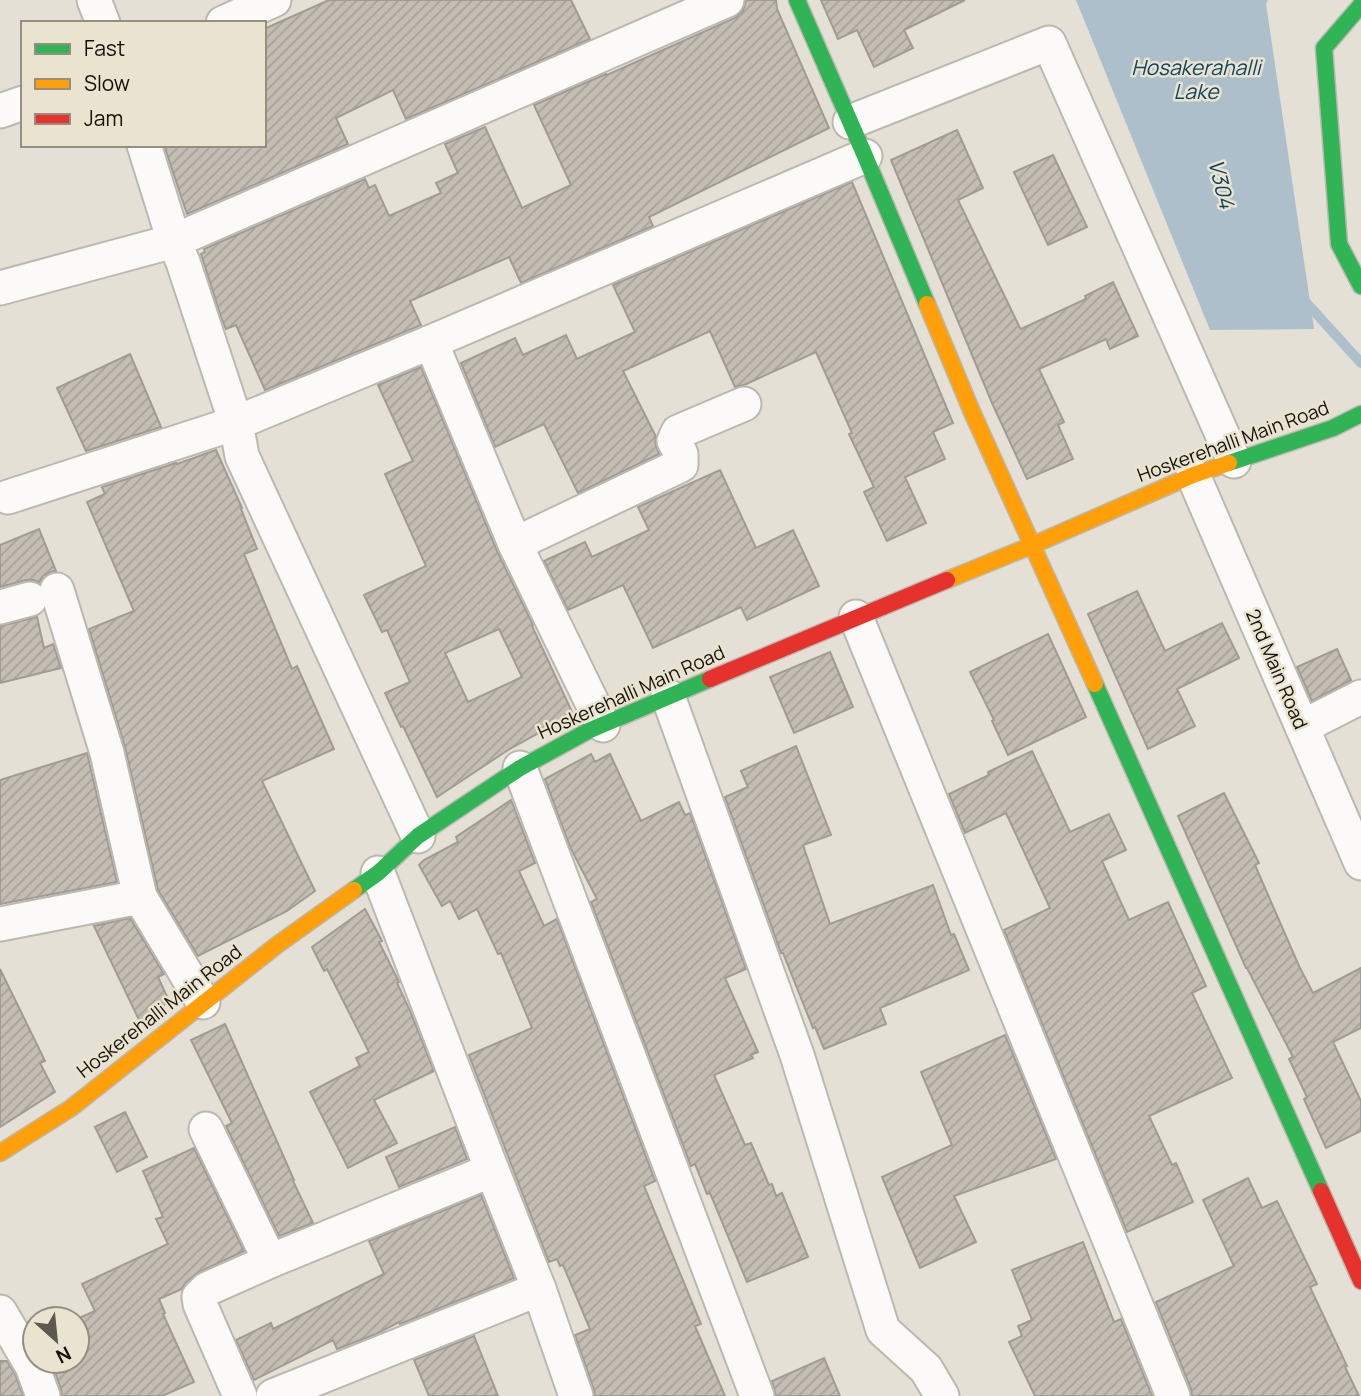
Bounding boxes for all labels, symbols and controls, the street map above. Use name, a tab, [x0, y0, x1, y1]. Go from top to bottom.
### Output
legend	[21, 21, 266, 147]
text: Fast	[84, 34, 125, 62]
water label: Hosakerahalli Lake	[1131, 53, 1264, 105]
text: Slow	[84, 69, 130, 97]
text: Jam	[84, 104, 123, 132]
water label: V304	[1202, 156, 1242, 212]
street label: Hoskerehalli Main Road	[1134, 394, 1332, 488]
street label: 2nd Main Road	[1240, 605, 1314, 733]
street label: Hoskerehalli Main Road	[533, 639, 729, 745]
street label: Hoskerehalli Main Road	[71, 938, 247, 1084]
north arrow	[21, 1305, 91, 1375]
text: N	[52, 1340, 76, 1370]

